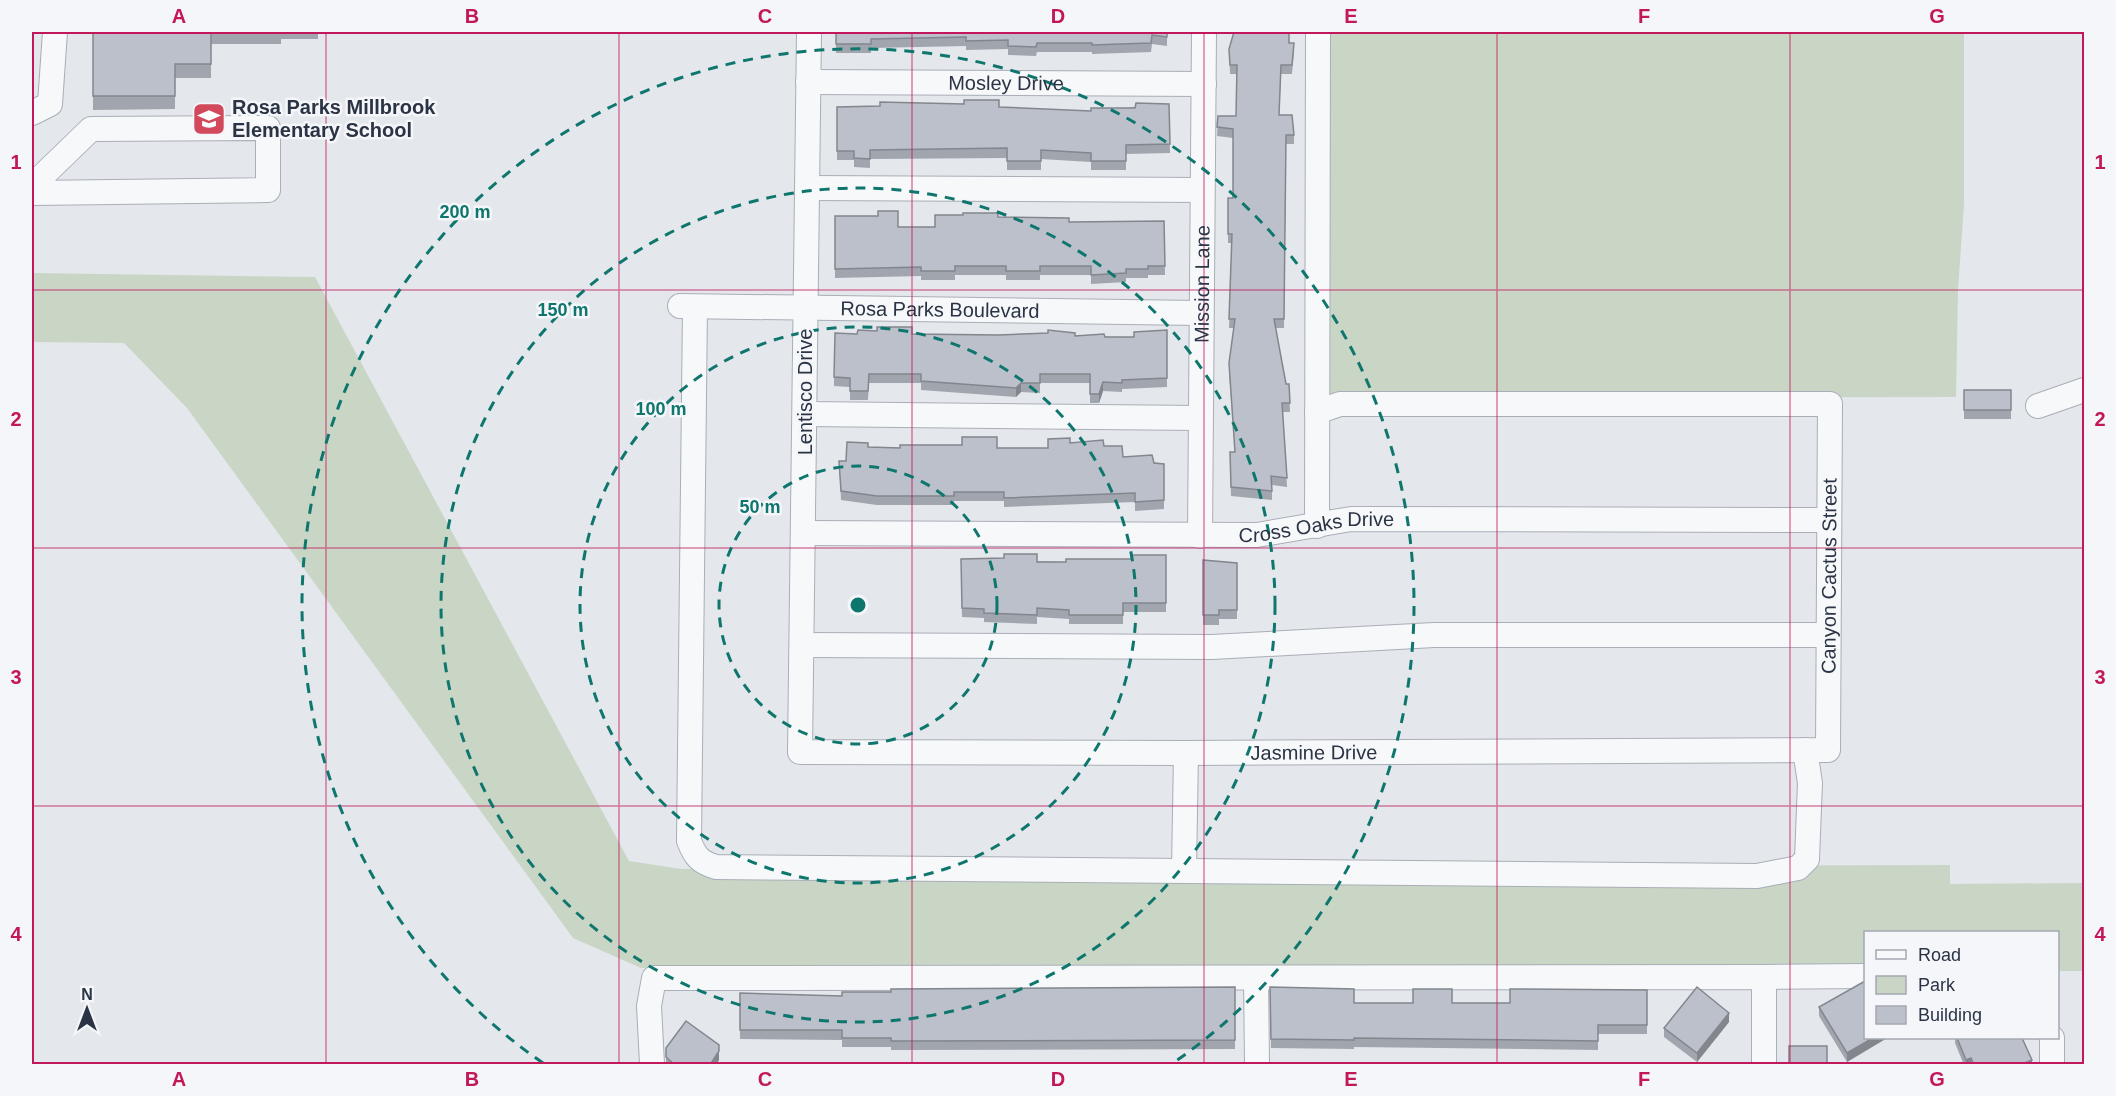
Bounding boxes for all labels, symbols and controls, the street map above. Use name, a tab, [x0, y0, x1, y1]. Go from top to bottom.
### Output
text: A	[172, 5, 186, 27]
text: B	[465, 5, 479, 27]
text: C	[758, 5, 772, 27]
text: D	[1051, 5, 1065, 27]
text: E	[1344, 5, 1358, 27]
text: F	[1638, 5, 1650, 27]
text: G	[1929, 5, 1945, 27]
street label: Mosley Drive	[948, 72, 1064, 94]
place label: Rosa Parks Millbrook Elementary School	[232, 96, 436, 141]
school or university icon: Rosa Parks Millbrook Elementary School	[191, 101, 227, 137]
text: 1	[10, 151, 22, 173]
text: 1	[2094, 151, 2106, 173]
text: 200 m	[439, 202, 491, 222]
street label: Mission Lane	[1191, 225, 1213, 343]
street label: Rosa Parks Boulevard	[840, 297, 1040, 322]
text: 150 m	[537, 300, 589, 320]
street label: Lentisco Drive	[794, 329, 816, 455]
text: 100 m	[635, 399, 687, 419]
text: 2	[10, 408, 22, 430]
text: 2	[2094, 408, 2106, 430]
street label: Canyon Cactus Street	[1817, 478, 1841, 674]
text: 50 m	[739, 497, 781, 517]
street label: Cross Oaks Drive	[1239, 508, 1394, 546]
centre of rings	[848, 595, 868, 615]
text: 3	[10, 666, 22, 688]
text: 3	[2094, 666, 2106, 688]
street label: Jasmine Drive	[1251, 741, 1377, 764]
text: 4	[10, 923, 22, 945]
text: 4	[2094, 923, 2106, 945]
legend	[1864, 931, 2059, 1039]
text: Road	[1918, 945, 1961, 965]
text: Park	[1918, 975, 1956, 995]
north arrow	[57, 979, 117, 1039]
text: N	[81, 986, 93, 1003]
text: Building	[1918, 1005, 1982, 1025]
text: A	[172, 1068, 186, 1090]
text: B	[465, 1068, 479, 1090]
text: C	[758, 1068, 772, 1090]
text: D	[1051, 1068, 1065, 1090]
text: E	[1344, 1068, 1358, 1090]
text: F	[1638, 1068, 1650, 1090]
text: G	[1929, 1068, 1945, 1090]

